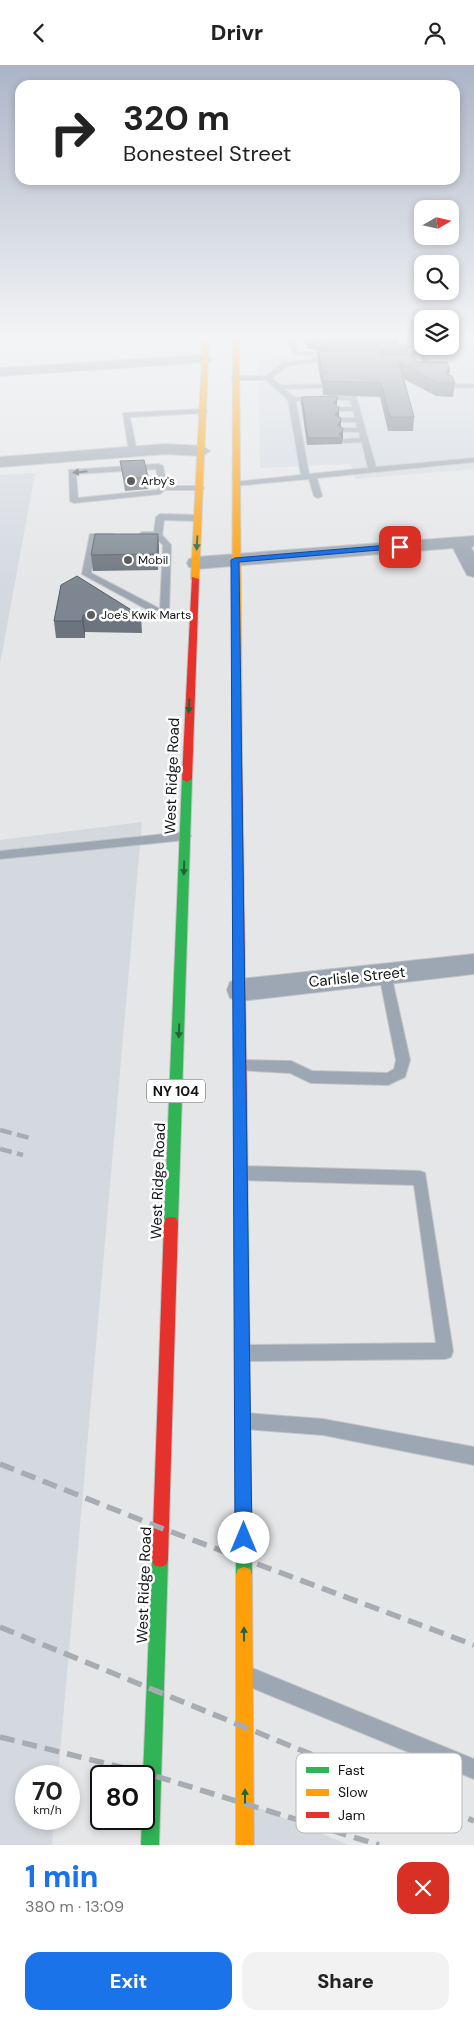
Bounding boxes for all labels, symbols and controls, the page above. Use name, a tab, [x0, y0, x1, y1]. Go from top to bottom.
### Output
text: Drivr	[211, 18, 263, 47]
icon: back	[25, 19, 53, 47]
icon: person	[421, 19, 449, 47]
text: 320 m	[123, 95, 230, 141]
icon: right	[40, 100, 105, 165]
text: Bonesteel Street	[123, 139, 291, 168]
north arrow	[414, 200, 459, 245]
map controls	[414, 200, 459, 355]
button: search	[414, 255, 459, 300]
button: layers	[414, 310, 459, 355]
one-way arrow	[72, 468, 88, 476]
place label: Arby's	[141, 473, 175, 489]
marker: Arby's	[125, 475, 137, 487]
pin	[379, 526, 421, 568]
icon: arrive	[386, 533, 414, 561]
one-way arrow	[193, 536, 201, 552]
place label: Mobil	[138, 552, 168, 568]
marker: Mobil	[122, 554, 134, 566]
place label: Joe's Kwik Marts	[101, 607, 191, 623]
marker: Joe's Kwik Marts	[85, 609, 97, 621]
one-way arrow	[185, 698, 193, 714]
street label: West Ridge Road	[160, 717, 184, 835]
one-way arrow	[179, 860, 187, 876]
street label: Carlisle Street	[308, 962, 407, 992]
one-way arrow	[174, 1023, 182, 1039]
road number: NY 104	[147, 1079, 205, 1103]
street label: West Ridge Road	[146, 1122, 170, 1240]
position arrow	[217, 1511, 269, 1563]
street label: West Ridge Road	[132, 1526, 156, 1644]
one-way arrow	[240, 1626, 248, 1642]
legend	[296, 1753, 462, 1833]
text: Fast	[338, 1761, 365, 1779]
speed limit sign: 80	[90, 1765, 155, 1830]
text: 70	[32, 1775, 63, 1808]
text: Slow	[338, 1783, 368, 1801]
one-way arrow	[241, 1788, 249, 1804]
text: km/h	[33, 1802, 62, 1818]
text: Jam	[338, 1806, 365, 1824]
text: 1 min	[25, 1857, 98, 1896]
button: close	[397, 1862, 449, 1914]
text: 380 m · 13:09	[25, 1896, 124, 1917]
button: Exit	[25, 1952, 232, 2010]
button: Share	[242, 1952, 449, 2010]

